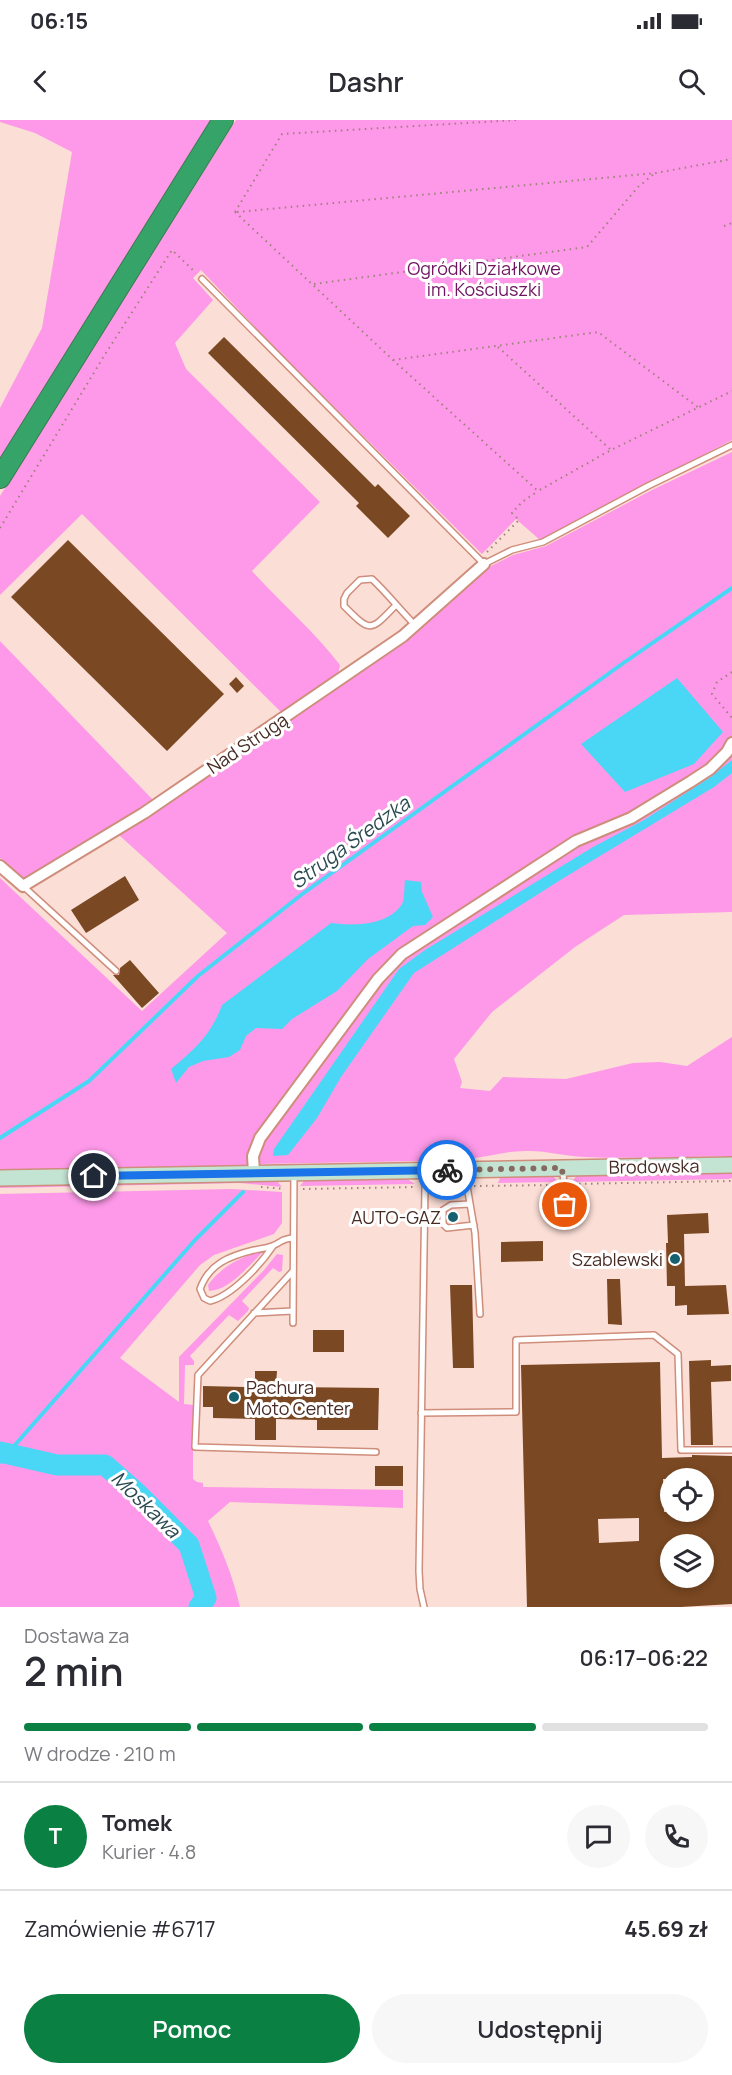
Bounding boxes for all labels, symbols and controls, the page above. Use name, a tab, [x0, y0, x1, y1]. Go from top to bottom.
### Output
text: 06:15	[30, 6, 88, 36]
text: Dashr	[328, 63, 404, 100]
icon: back	[24, 65, 57, 98]
icon: search	[675, 65, 708, 98]
park label: Ogródki Działkowe im. Kościuszki	[407, 256, 561, 301]
street label: Nad Strugą	[202, 707, 292, 779]
water label: Struga Średzka	[285, 789, 416, 894]
courier	[417, 1140, 477, 1200]
pin	[68, 1150, 119, 1201]
street label: Brodowska	[608, 1153, 700, 1179]
icon: bike	[431, 1154, 464, 1187]
icon: home	[77, 1159, 110, 1192]
pin	[539, 1179, 590, 1230]
icon: bag	[548, 1188, 581, 1221]
place label: AUTO-GAZ	[351, 1205, 441, 1229]
marker: AUTO-GAZ	[446, 1210, 460, 1224]
place label: Szablewski	[572, 1247, 663, 1271]
marker: Szablewski	[668, 1252, 682, 1266]
place label: Pachura Moto Center	[246, 1375, 351, 1420]
marker: Pachura Moto Center	[227, 1390, 241, 1404]
water label: Moskawa	[106, 1465, 187, 1544]
map controls	[660, 1468, 714, 1588]
button: locate	[660, 1468, 714, 1522]
button: layers	[660, 1534, 714, 1588]
text: Dostawa za	[24, 1622, 129, 1649]
text: 06:17–06:22	[580, 1643, 708, 1673]
text: 2 min	[24, 1644, 123, 1698]
text: W drodze · 210 m	[24, 1740, 176, 1767]
button: chat	[567, 1805, 630, 1868]
button: phone	[645, 1805, 708, 1868]
text: Tomek	[102, 1808, 172, 1838]
text: T	[49, 1821, 62, 1851]
text: Kurier · 4.8	[102, 1838, 196, 1865]
text: Zamówienie #6717	[24, 1914, 215, 1944]
text: 45.69 zł	[624, 1914, 708, 1944]
button: Pomoc	[24, 1994, 360, 2063]
button: Udostępnij	[372, 1994, 708, 2063]

